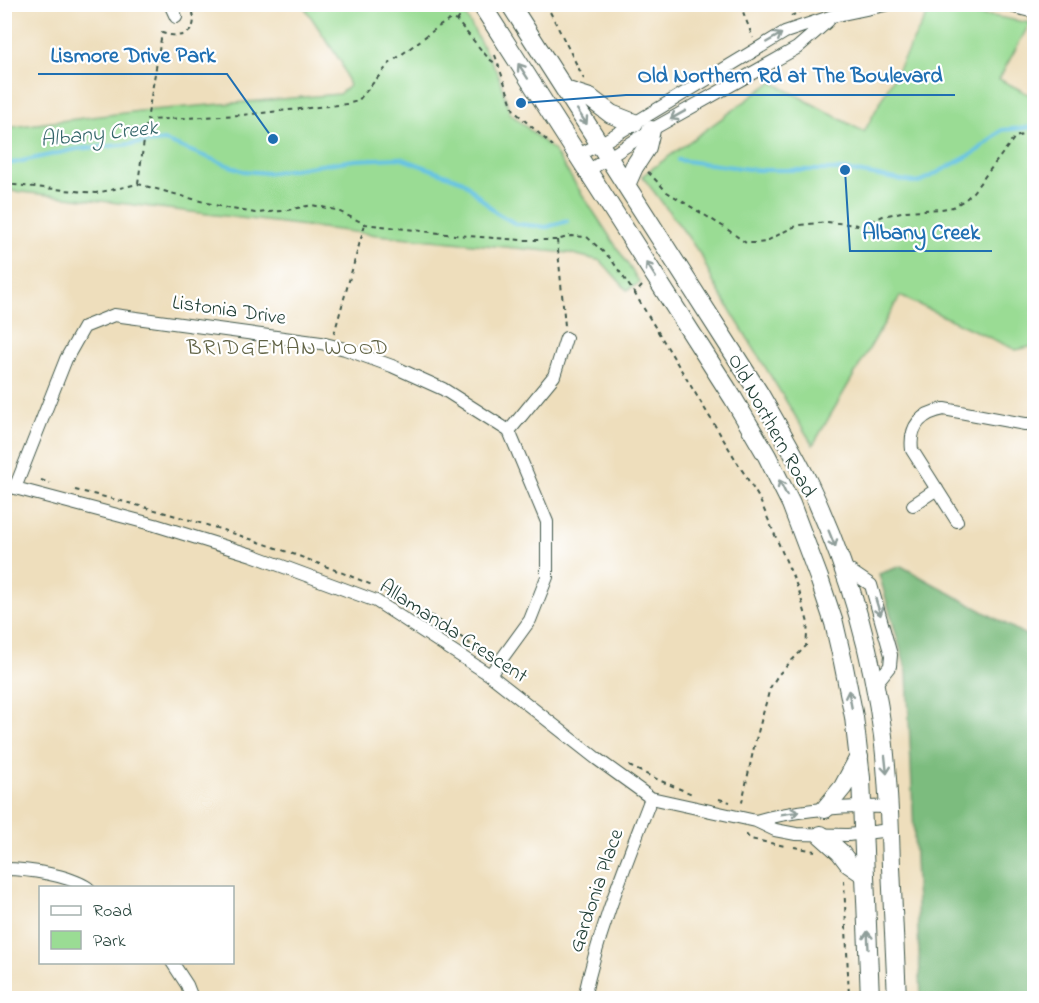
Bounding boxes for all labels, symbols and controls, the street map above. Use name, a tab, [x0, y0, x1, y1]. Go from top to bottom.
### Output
one-way arrow	[765, 32, 782, 44]
callout: Lismore Drive Park	[38, 34, 227, 74]
text: Lismore Drive Park	[50, 41, 217, 73]
callout: Old Northern Rd at The Boulevard	[626, 55, 955, 95]
text: Old Northern Rd at The Boulevard	[637, 61, 943, 93]
one-way arrow	[517, 63, 529, 79]
one-way arrow	[577, 108, 589, 125]
one-way arrow	[670, 109, 687, 121]
water label: Albany Creek	[39, 113, 160, 157]
callout: Albany Creek	[850, 211, 992, 251]
text: Albany Creek	[862, 218, 981, 251]
one-way arrow	[645, 261, 658, 278]
street label: Listonia Drive	[170, 288, 289, 334]
district label: BRIDGEMAN WOOD	[186, 333, 389, 365]
street label: Old Northern Road	[719, 349, 823, 504]
one-way arrow	[777, 480, 789, 497]
one-way arrow	[827, 529, 838, 547]
street label: Allamanda Crescent	[373, 573, 533, 691]
one-way arrow	[873, 597, 884, 616]
one-way arrow	[844, 690, 855, 710]
one-way arrow	[881, 754, 892, 774]
one-way arrow	[779, 807, 799, 818]
street label: Gardonia Place	[562, 825, 632, 957]
legend	[39, 886, 234, 964]
text: Road	[93, 899, 132, 925]
text: Park	[93, 929, 126, 955]
one-way arrow	[862, 931, 873, 951]

